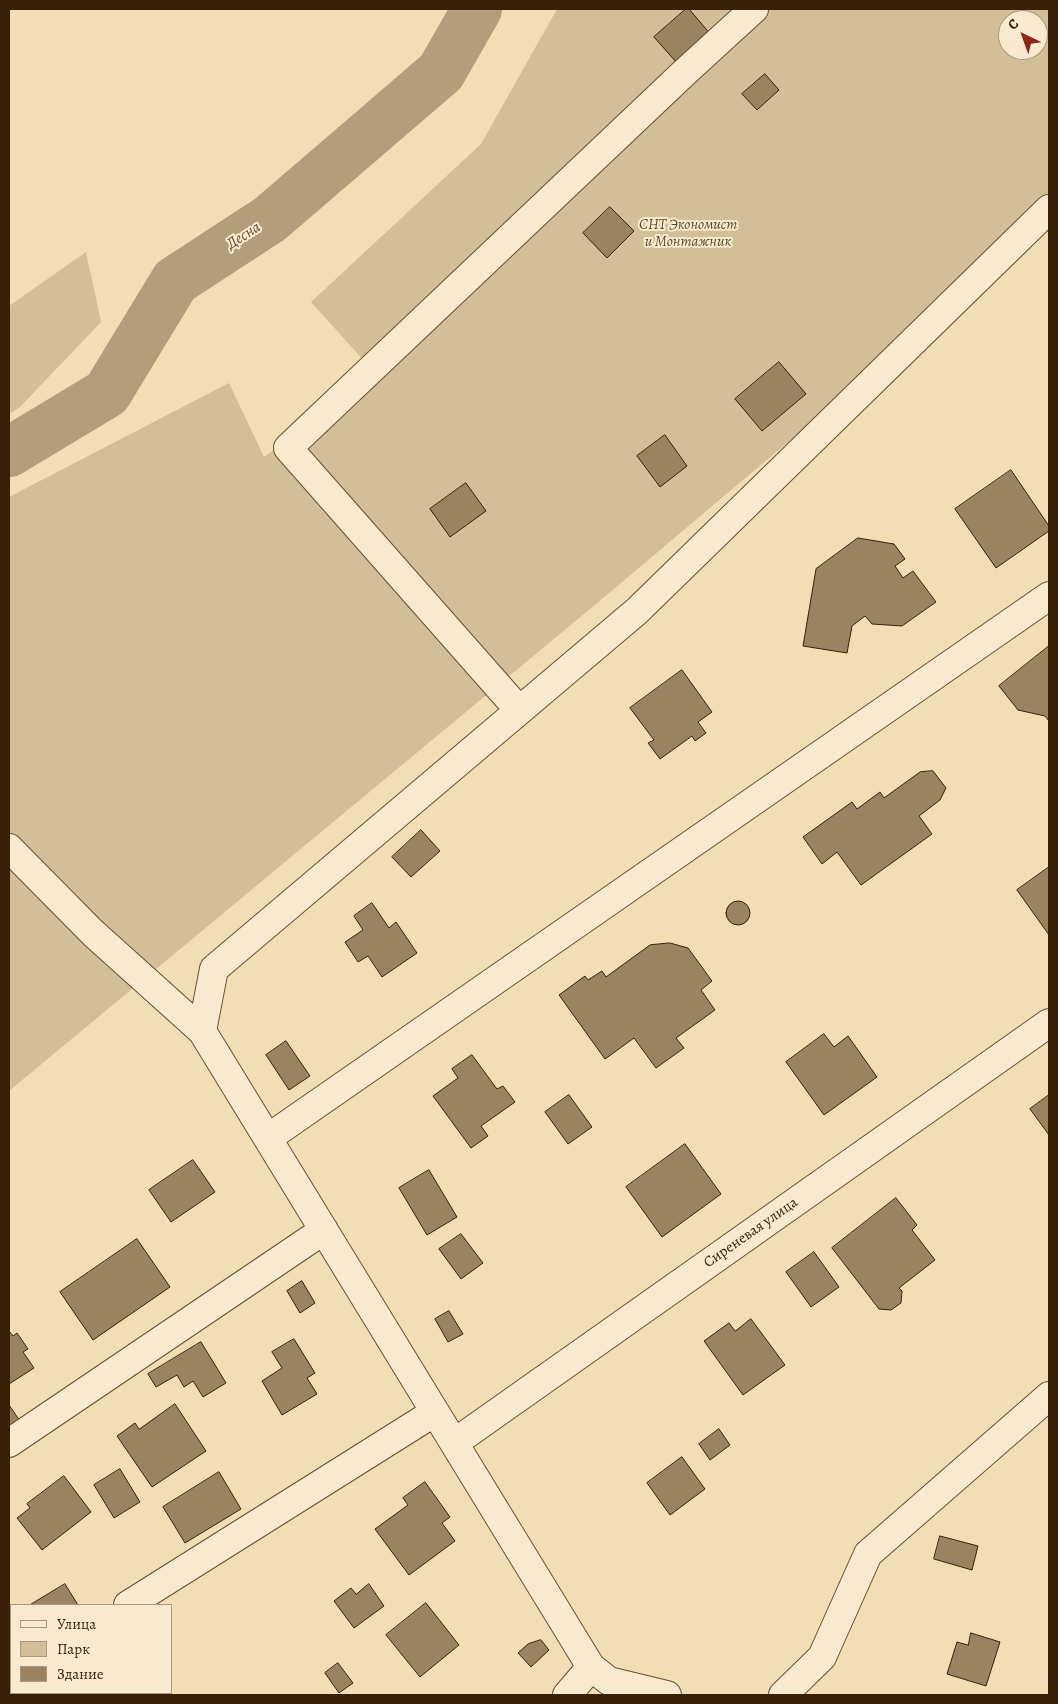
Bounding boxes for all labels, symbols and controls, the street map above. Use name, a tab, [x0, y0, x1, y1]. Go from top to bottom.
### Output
north arrow	[998, 10, 1048, 60]
text: С	[1004, 14, 1023, 34]
park label: СНТ Экономист и Монтажник	[639, 216, 737, 251]
water label: Десна	[223, 218, 265, 254]
street label: Сиреневая улица	[700, 1194, 802, 1272]
legend	[10, 1604, 172, 1694]
text: Улица	[57, 1614, 96, 1634]
text: Парк	[57, 1639, 90, 1659]
text: Здание	[57, 1664, 104, 1684]

